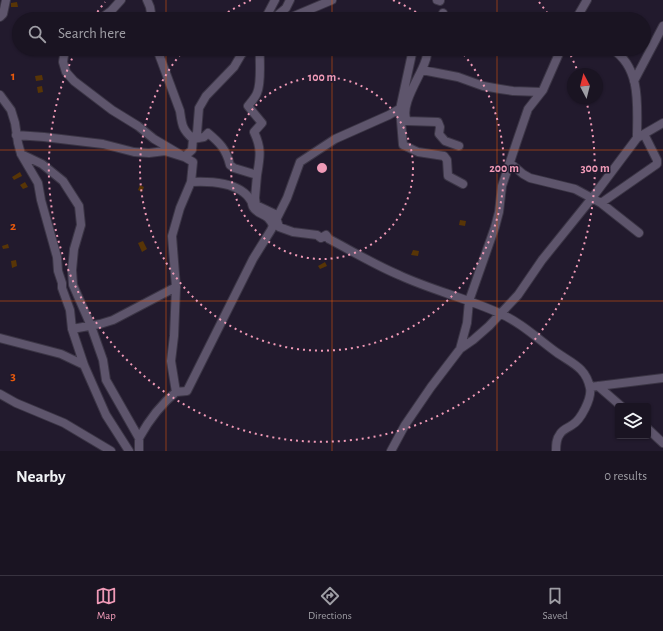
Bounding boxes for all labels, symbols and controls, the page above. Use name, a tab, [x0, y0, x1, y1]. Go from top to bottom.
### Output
search box	[12, 12, 651, 56]
icon: search	[26, 23, 48, 45]
text: Search here	[58, 26, 126, 41]
north arrow	[567, 68, 603, 104]
text: 1	[11, 70, 15, 83]
text: 100 m	[308, 71, 336, 83]
centre of rings	[315, 161, 329, 175]
text: 200 m	[489, 162, 519, 174]
text: 300 m	[580, 162, 610, 174]
text: 2	[10, 220, 16, 233]
text: 3	[10, 370, 16, 383]
map controls	[615, 403, 651, 439]
button: layers	[615, 403, 651, 439]
text: Nearby	[16, 468, 66, 485]
text: 0 results	[604, 470, 647, 483]
tab: Map	[95, 585, 117, 622]
tab: Directions	[308, 585, 352, 622]
tab: Saved	[542, 585, 568, 622]

